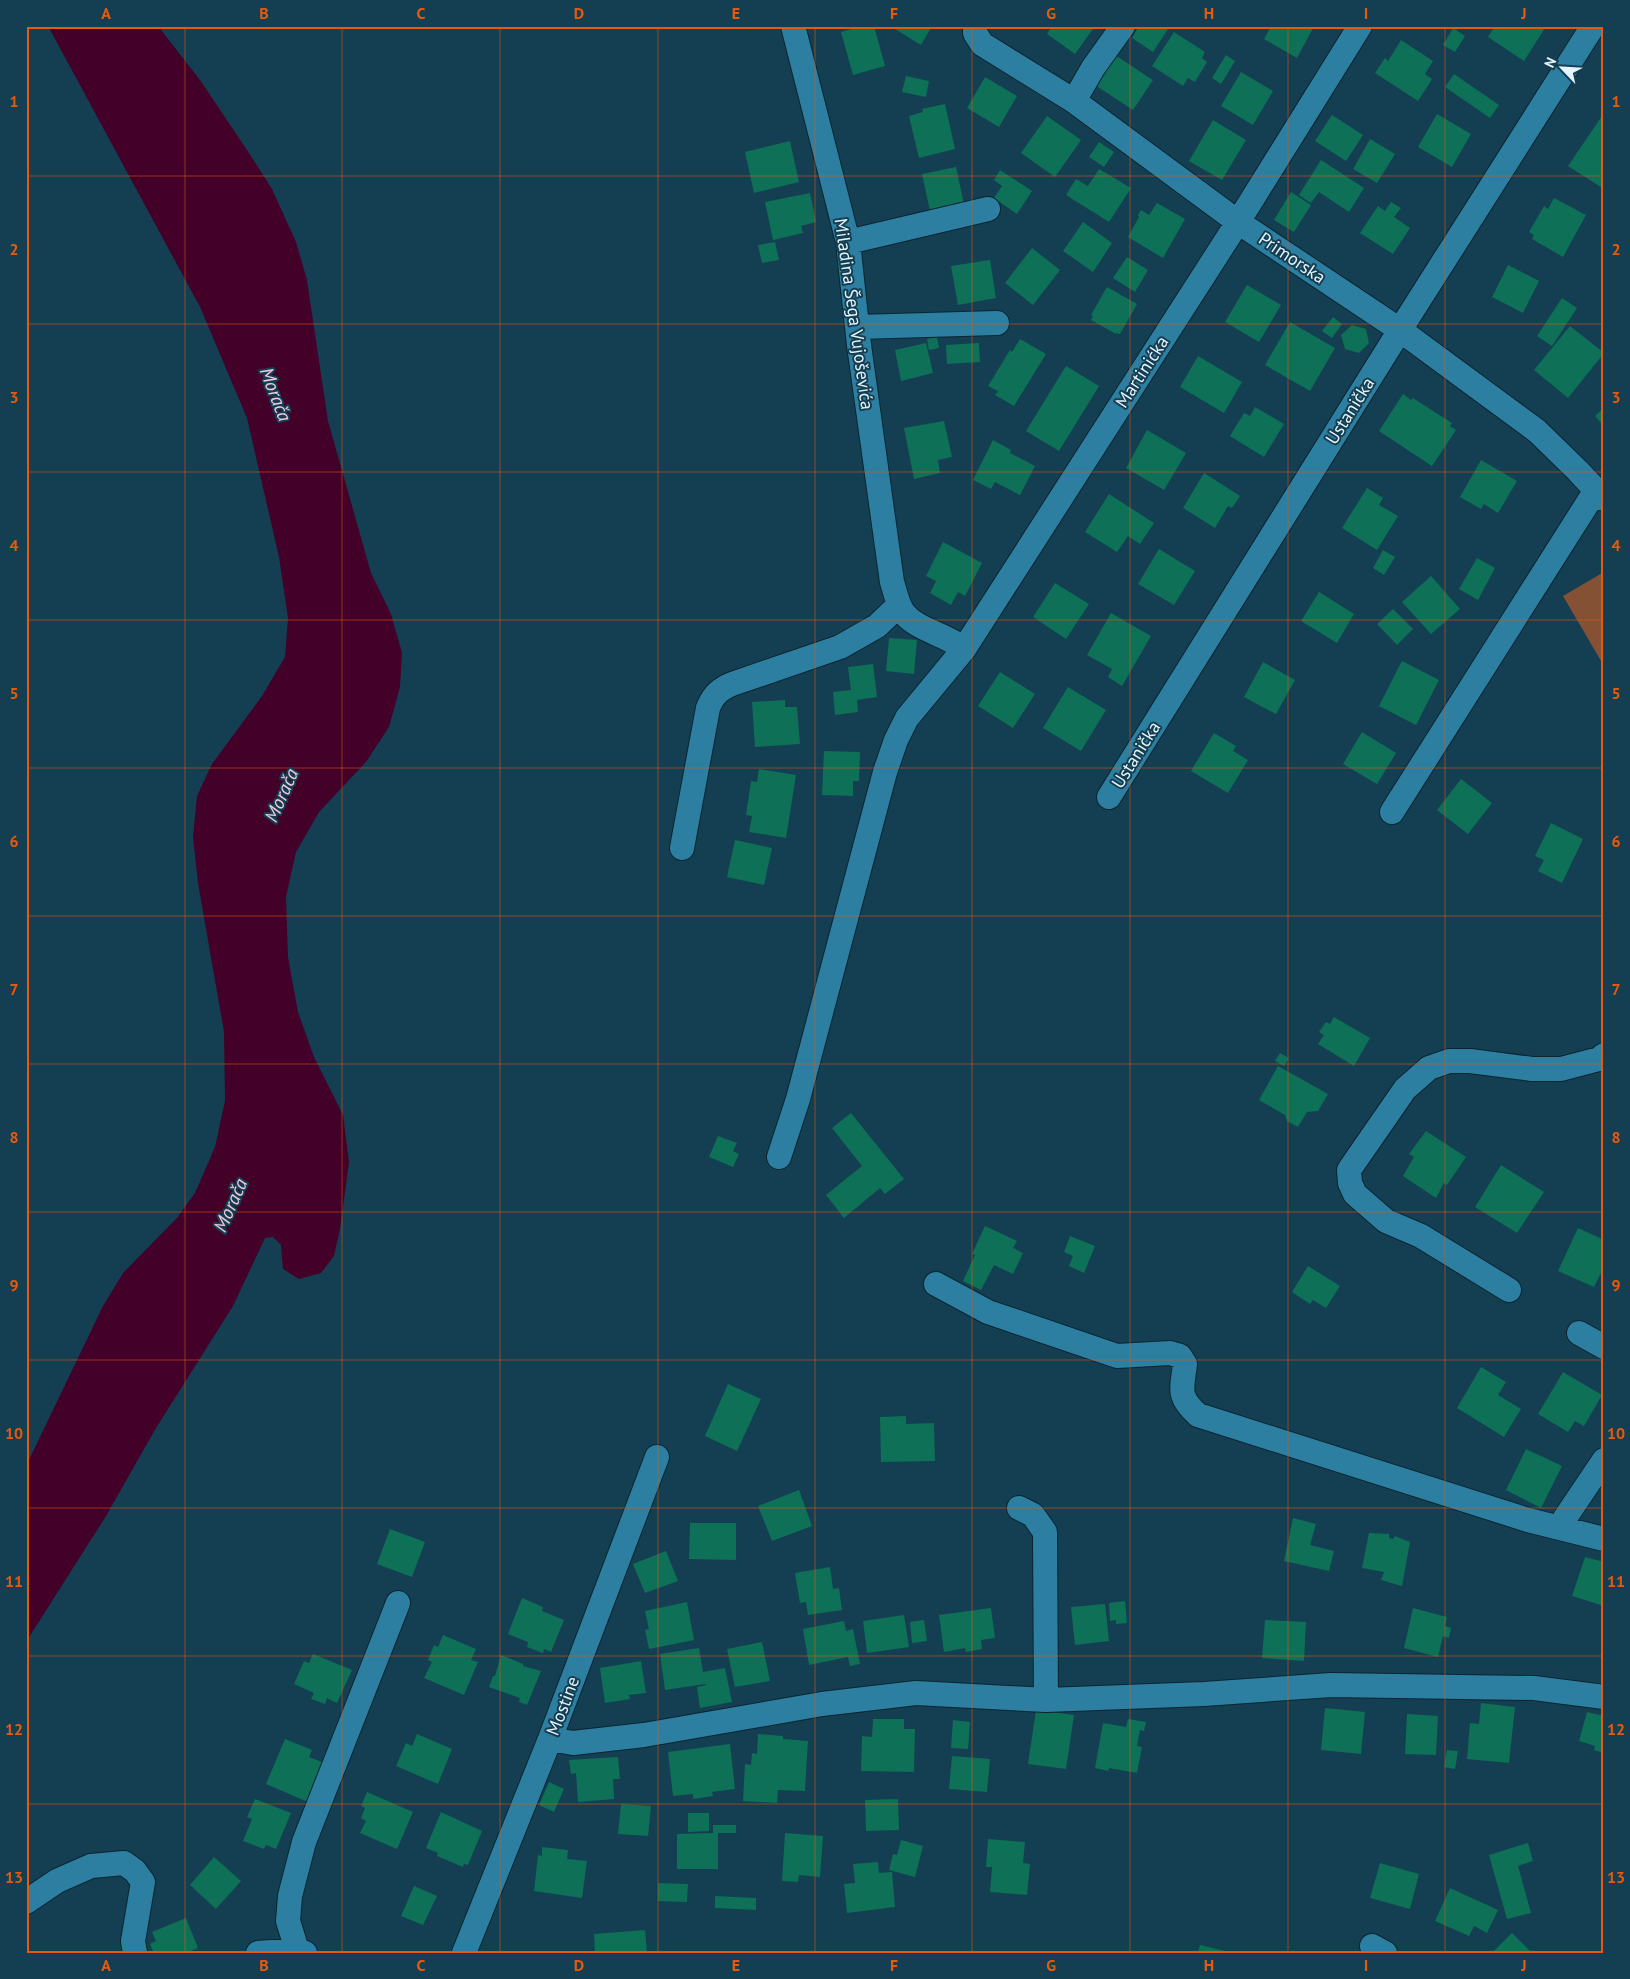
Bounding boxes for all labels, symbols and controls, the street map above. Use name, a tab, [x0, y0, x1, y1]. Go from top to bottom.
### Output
text: A	[101, 3, 111, 23]
text: B	[259, 3, 269, 23]
text: C	[417, 3, 426, 23]
text: D	[574, 3, 584, 23]
text: E	[732, 3, 740, 23]
text: F	[890, 3, 898, 23]
text: G	[1046, 3, 1056, 23]
text: H	[1204, 3, 1214, 23]
text: I	[1364, 3, 1368, 23]
text: J	[1520, 3, 1527, 23]
north arrow	[1538, 42, 1588, 92]
text: N	[1540, 55, 1560, 70]
text: 1	[9, 91, 19, 111]
text: 1	[1611, 91, 1621, 111]
street label: Miladina Šega Vujoševića	[830, 217, 879, 411]
street label: Primorska	[1254, 227, 1330, 288]
text: 2	[9, 239, 19, 259]
text: 2	[1611, 239, 1621, 259]
street label: Martinićka	[1110, 331, 1173, 412]
water label: Morača	[255, 364, 297, 425]
street label: Ustanička	[1320, 373, 1379, 448]
text: 3	[9, 387, 19, 407]
text: 3	[1611, 387, 1621, 407]
text: 4	[9, 535, 19, 555]
text: 4	[1611, 535, 1621, 555]
text: 5	[9, 683, 19, 703]
text: 5	[1611, 683, 1621, 703]
street label: Ustanička	[1106, 717, 1165, 792]
water label: Morača	[259, 764, 304, 825]
text: 6	[9, 831, 19, 851]
text: 6	[1611, 831, 1621, 851]
text: 7	[9, 979, 19, 999]
text: 7	[1611, 979, 1621, 999]
text: 8	[9, 1127, 19, 1147]
text: 8	[1611, 1127, 1621, 1147]
water label: Morača	[208, 1174, 253, 1235]
text: 9	[9, 1275, 19, 1295]
text: 9	[1611, 1275, 1621, 1295]
text: 10	[5, 1423, 23, 1443]
text: 10	[1607, 1423, 1625, 1443]
text: 11	[5, 1571, 23, 1591]
text: 11	[1607, 1571, 1625, 1591]
street label: Mostine	[541, 1673, 584, 1739]
text: 12	[5, 1719, 23, 1739]
text: 12	[1607, 1719, 1625, 1739]
text: 13	[5, 1867, 23, 1887]
text: 13	[1607, 1867, 1625, 1887]
text: A	[101, 1955, 111, 1975]
text: B	[259, 1955, 269, 1975]
text: C	[417, 1955, 426, 1975]
text: D	[574, 1955, 584, 1975]
text: E	[732, 1955, 740, 1975]
text: F	[890, 1955, 898, 1975]
text: G	[1046, 1955, 1056, 1975]
text: H	[1204, 1955, 1214, 1975]
text: I	[1364, 1955, 1368, 1975]
text: J	[1520, 1955, 1527, 1975]

